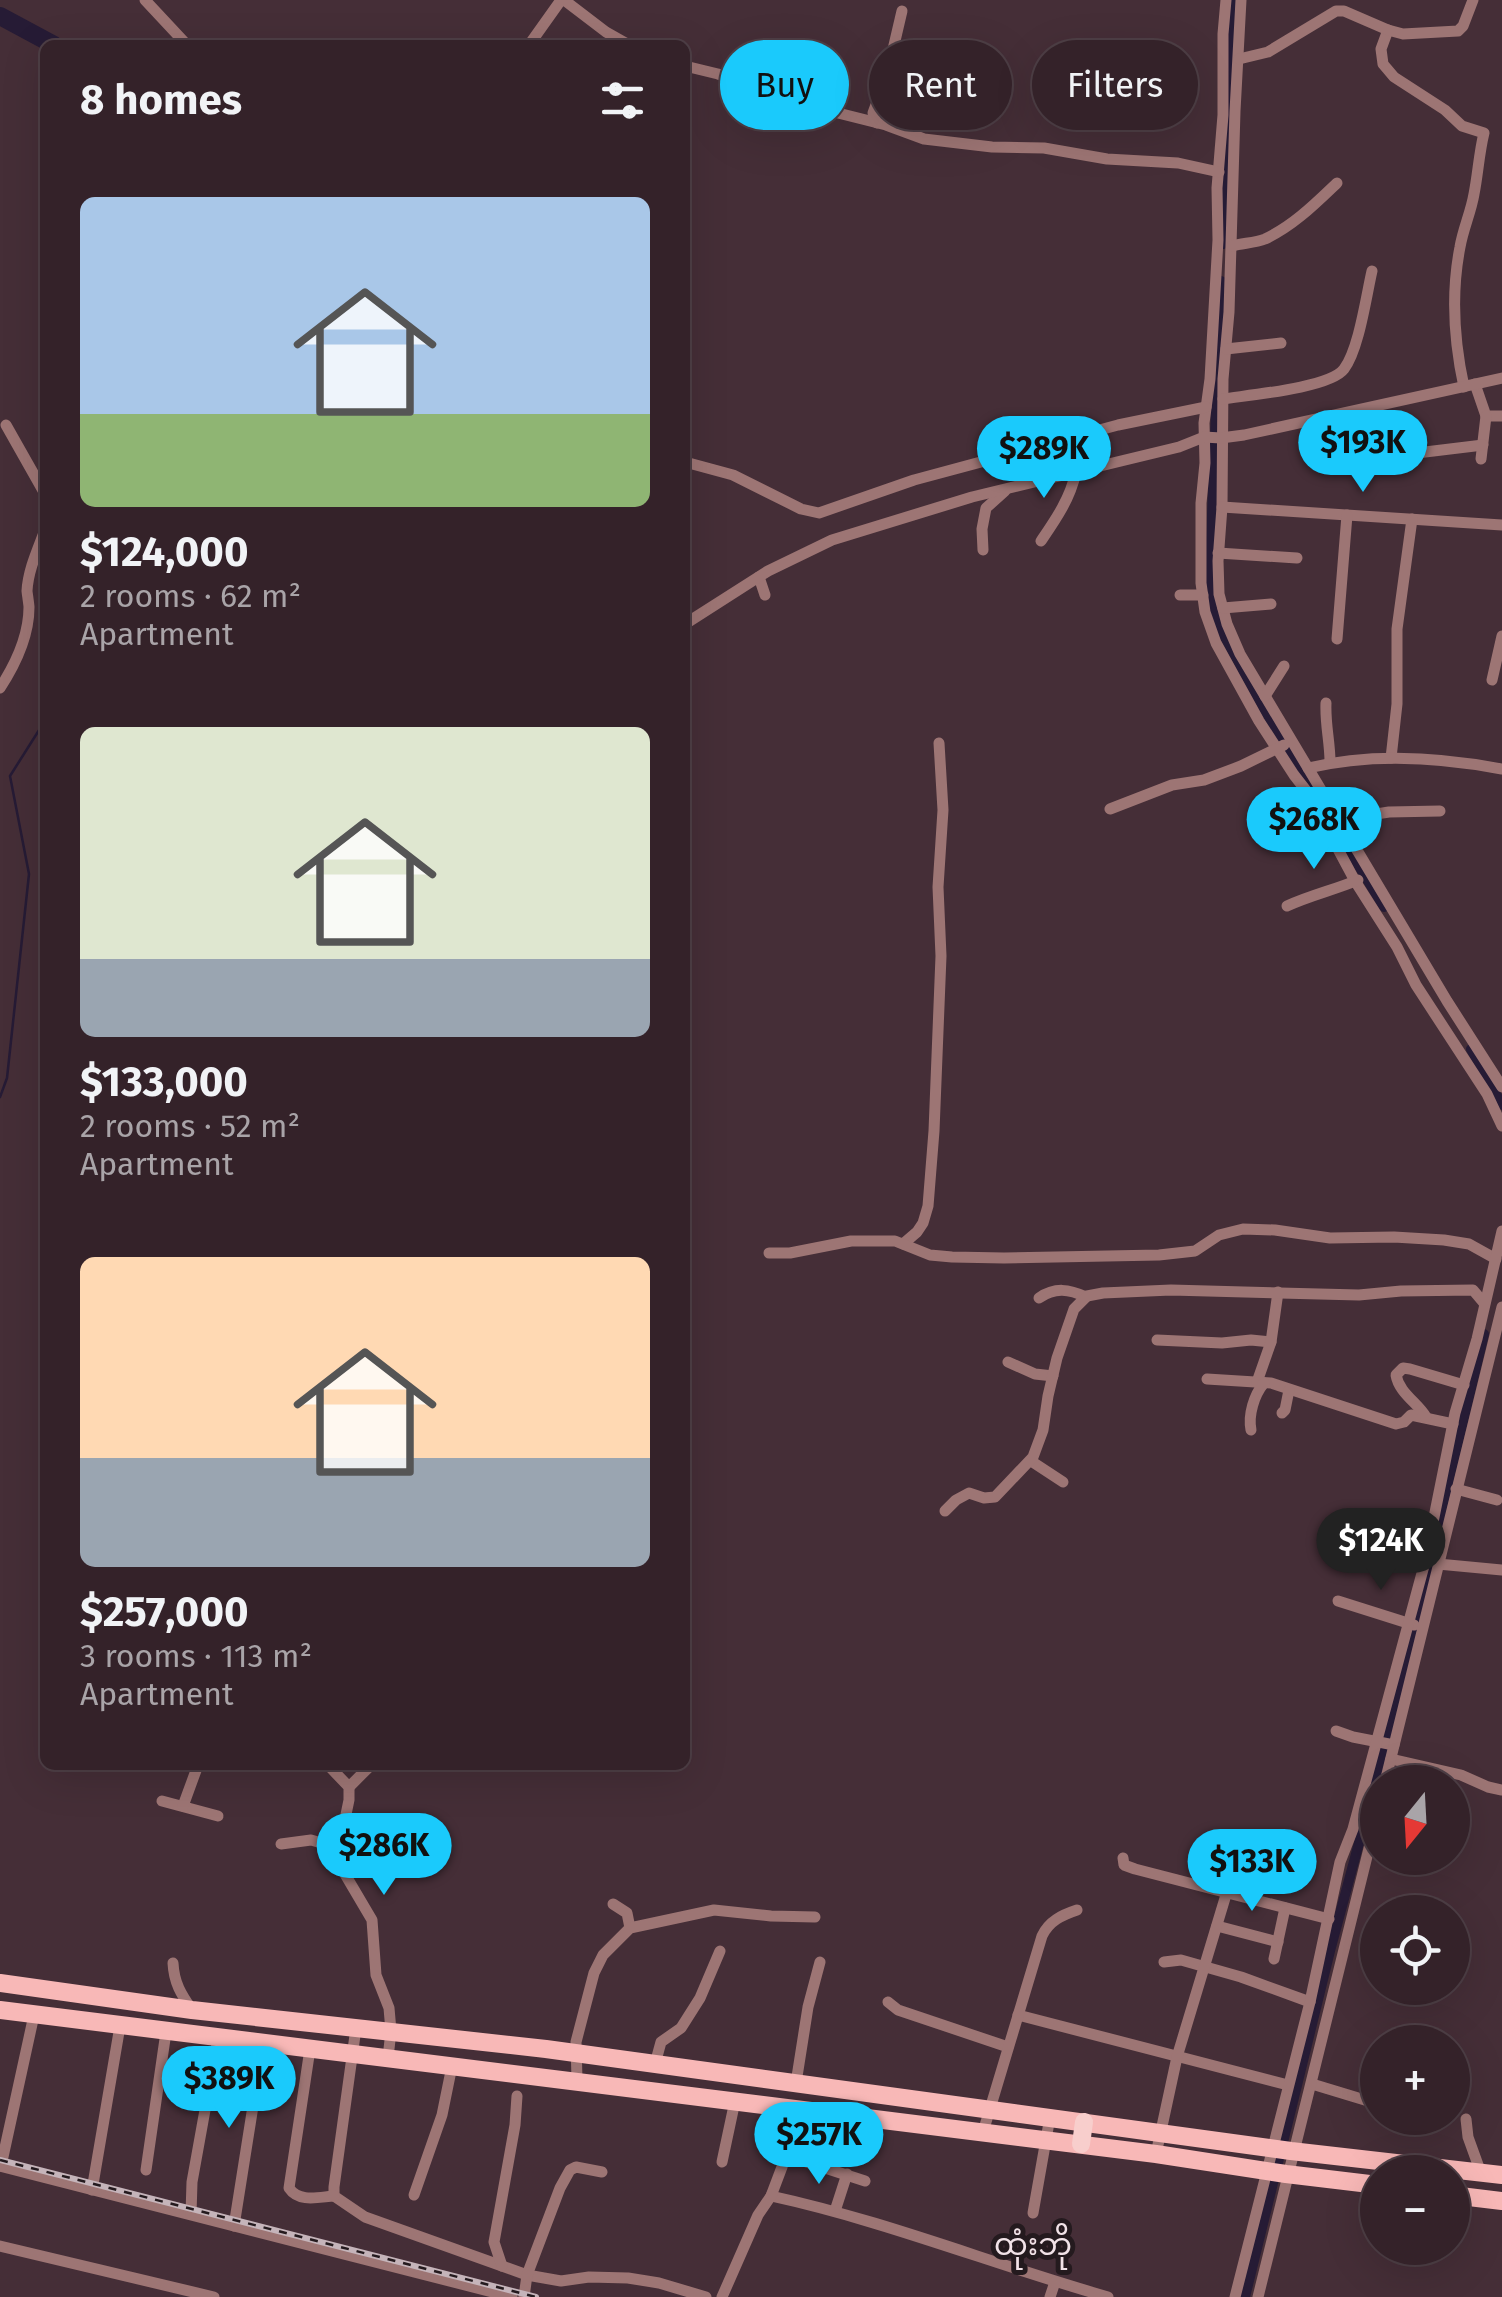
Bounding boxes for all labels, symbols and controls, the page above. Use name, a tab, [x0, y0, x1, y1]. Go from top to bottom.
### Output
chip: Buy	[720, 40, 849, 130]
chip: Rent	[869, 40, 1012, 130]
chip: Filters	[1032, 40, 1198, 130]
icon: filters	[595, 73, 650, 128]
text: 8 homes	[80, 75, 242, 125]
icon: home	[275, 262, 455, 442]
pin: $193K	[1293, 410, 1433, 495]
pin: $289K	[974, 416, 1114, 501]
text: $193K	[1320, 423, 1406, 461]
text: $289K	[999, 429, 1089, 467]
text: $124,000	[80, 527, 248, 577]
text: 2 rooms · 62 m²	[80, 577, 301, 615]
text: Apartment	[80, 615, 234, 653]
pin: $268K	[1244, 787, 1384, 872]
icon: home	[275, 792, 455, 972]
text: $268K	[1269, 800, 1359, 838]
text: $133,000	[80, 1057, 248, 1107]
text: 2 rooms · 52 m²	[80, 1107, 300, 1145]
text: Apartment	[80, 1145, 234, 1183]
icon: home	[275, 1322, 455, 1502]
pin: $124K	[1311, 1508, 1451, 1593]
text: $124K	[1338, 1521, 1424, 1559]
text: $257,000	[80, 1587, 249, 1637]
text: 3 rooms · 113 m²	[80, 1637, 312, 1675]
text: Apartment	[80, 1675, 234, 1713]
north arrow	[1360, 1765, 1470, 1875]
map controls	[1360, 1765, 1470, 2265]
pin: $286K	[314, 1813, 454, 1898]
text: $286K	[339, 1826, 429, 1864]
pin: $133K	[1182, 1829, 1322, 1914]
text: $133K	[1210, 1842, 1294, 1880]
button: locate	[1360, 1895, 1470, 2005]
button: +	[1360, 2025, 1470, 2135]
pin: $389K	[159, 2046, 299, 2131]
text: $389K	[184, 2059, 274, 2097]
pin: $257K	[749, 2102, 889, 2187]
text: $257K	[776, 2115, 862, 2153]
button: −	[1360, 2155, 1470, 2265]
district label: ထုံးဘို	[994, 2223, 1072, 2270]

